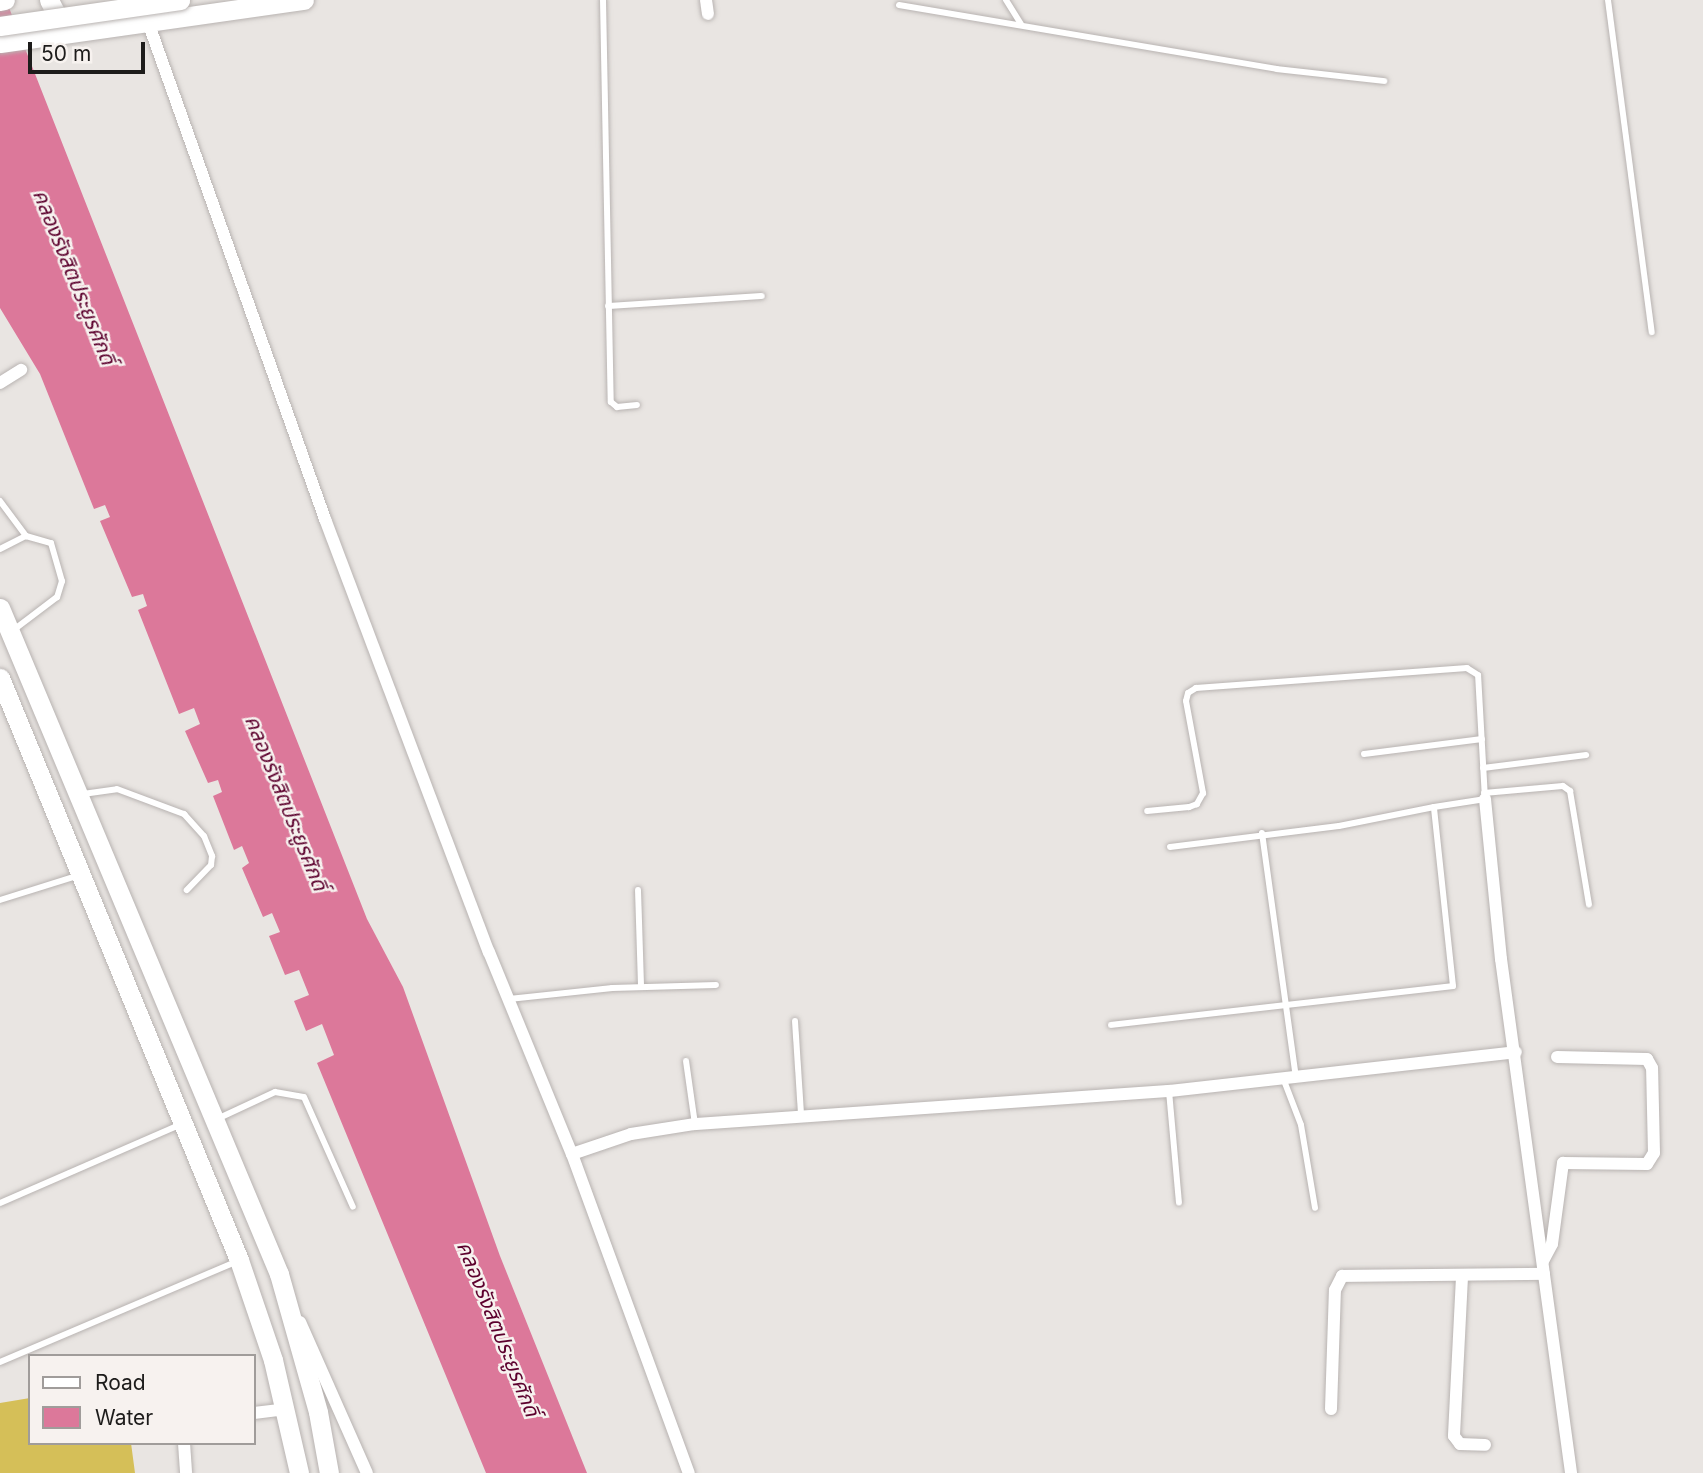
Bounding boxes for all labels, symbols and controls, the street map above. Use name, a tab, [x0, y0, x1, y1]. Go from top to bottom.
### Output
scale bar	[32, 28, 149, 72]
text: 50 m	[41, 41, 91, 66]
water label: คลองรังสิตประยูรศักดิ์	[27, 186, 121, 368]
water label: คลองรังสิตประยูรศักดิ์	[239, 712, 333, 894]
water label: คลองรังสิตประยูรศักดิ์	[451, 1238, 545, 1420]
legend	[28, 1354, 256, 1445]
text: Road	[95, 1370, 146, 1395]
text: Water	[95, 1405, 153, 1430]

